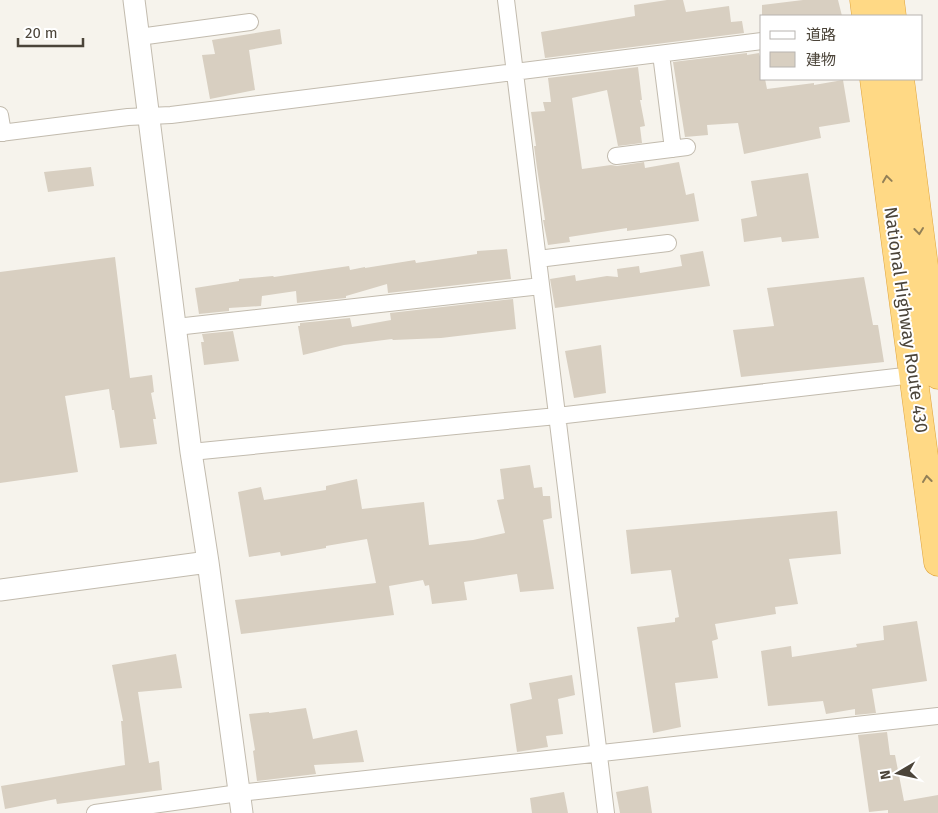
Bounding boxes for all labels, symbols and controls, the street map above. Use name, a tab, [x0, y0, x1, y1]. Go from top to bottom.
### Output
scale bar	[18, 15, 82, 47]
legend	[760, 15, 923, 80]
text: 20 m	[25, 24, 58, 42]
text: 道路	[806, 26, 836, 44]
text: 建物	[806, 51, 836, 69]
one-way arrow	[883, 175, 893, 183]
street label: National Highway Route 430	[879, 206, 933, 434]
one-way arrow	[914, 227, 924, 236]
one-way arrow	[922, 474, 933, 482]
north arrow	[873, 748, 923, 798]
text: N	[877, 769, 895, 781]

